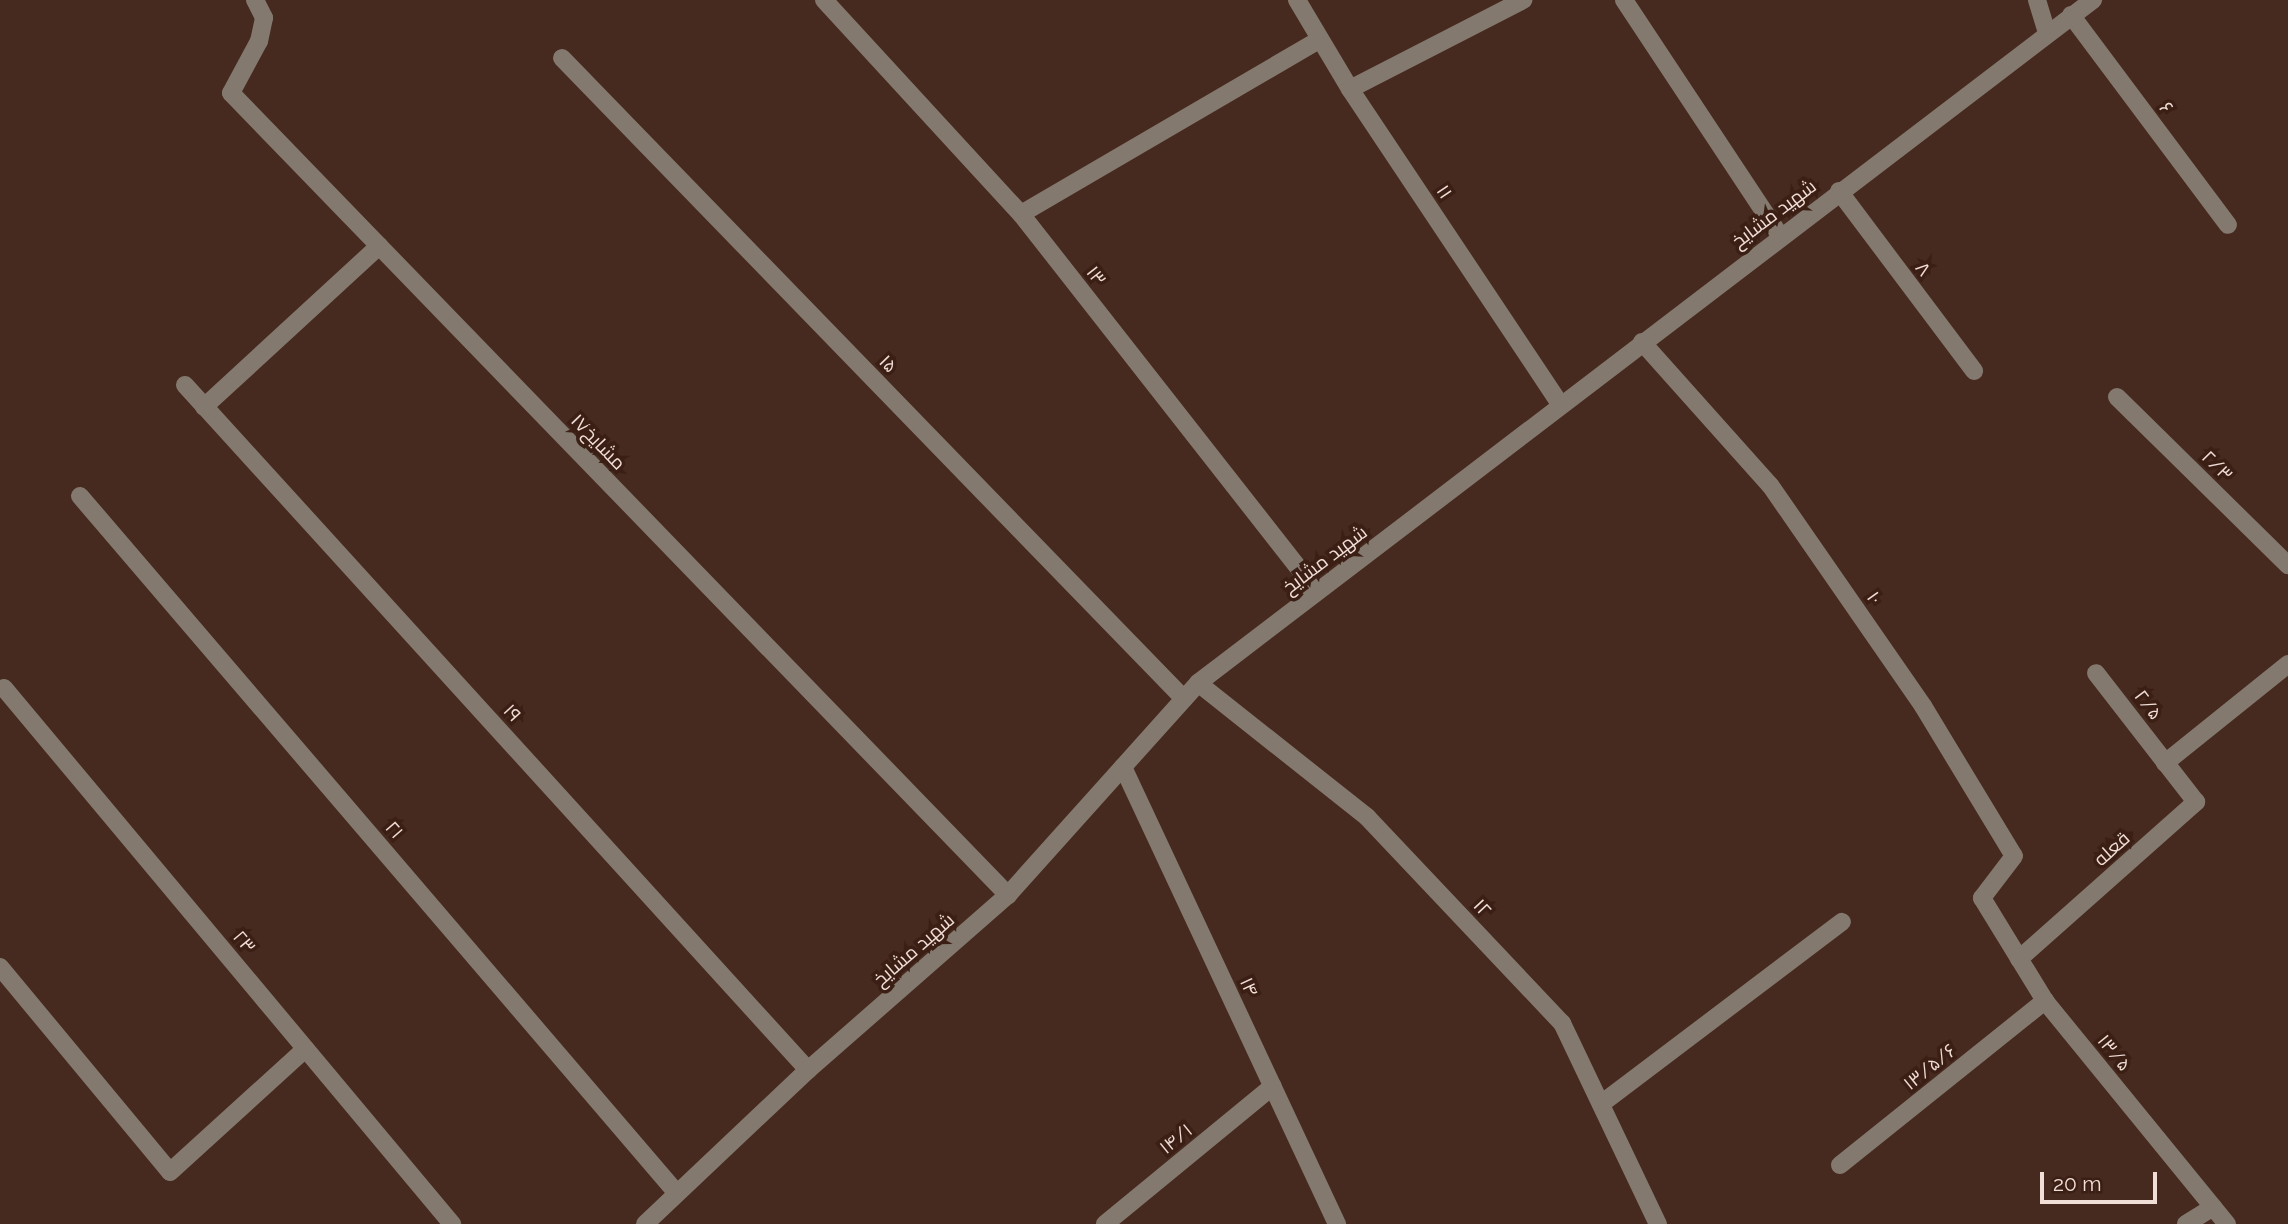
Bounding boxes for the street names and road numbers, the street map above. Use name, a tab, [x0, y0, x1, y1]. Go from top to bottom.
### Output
street label: ۶	[2154, 98, 2178, 118]
street label: شهید مشایخ	[1727, 175, 1821, 253]
street label: ۱۱	[1431, 181, 1457, 203]
street label: ۸	[1910, 257, 1936, 281]
street label: ۱۳	[1081, 262, 1111, 290]
street label: ۱۵	[874, 350, 902, 378]
street label: ۱۷مشایخ	[566, 409, 630, 475]
street label: ۲/۳	[2197, 446, 2237, 486]
street label: شهید مشایخ	[1278, 521, 1372, 599]
street label: ۱۰	[1862, 587, 1886, 609]
street label: ۲/۵	[2129, 685, 2167, 725]
street label: ۱۹	[498, 700, 526, 726]
street label: ۲۱	[380, 817, 408, 843]
street label: قعله	[2089, 827, 2135, 871]
street label: ۱۲	[1468, 894, 1496, 922]
street label: شهید مشایخ	[869, 909, 959, 991]
street label: ۲۳	[228, 926, 260, 958]
street label: ۱۴	[1235, 974, 1263, 1000]
street label: ۱۳/۵	[2092, 1030, 2136, 1076]
street label: ۱۳/۵/۶	[1899, 1039, 1961, 1095]
street label: ۱۴/۱	[1155, 1119, 1197, 1159]

